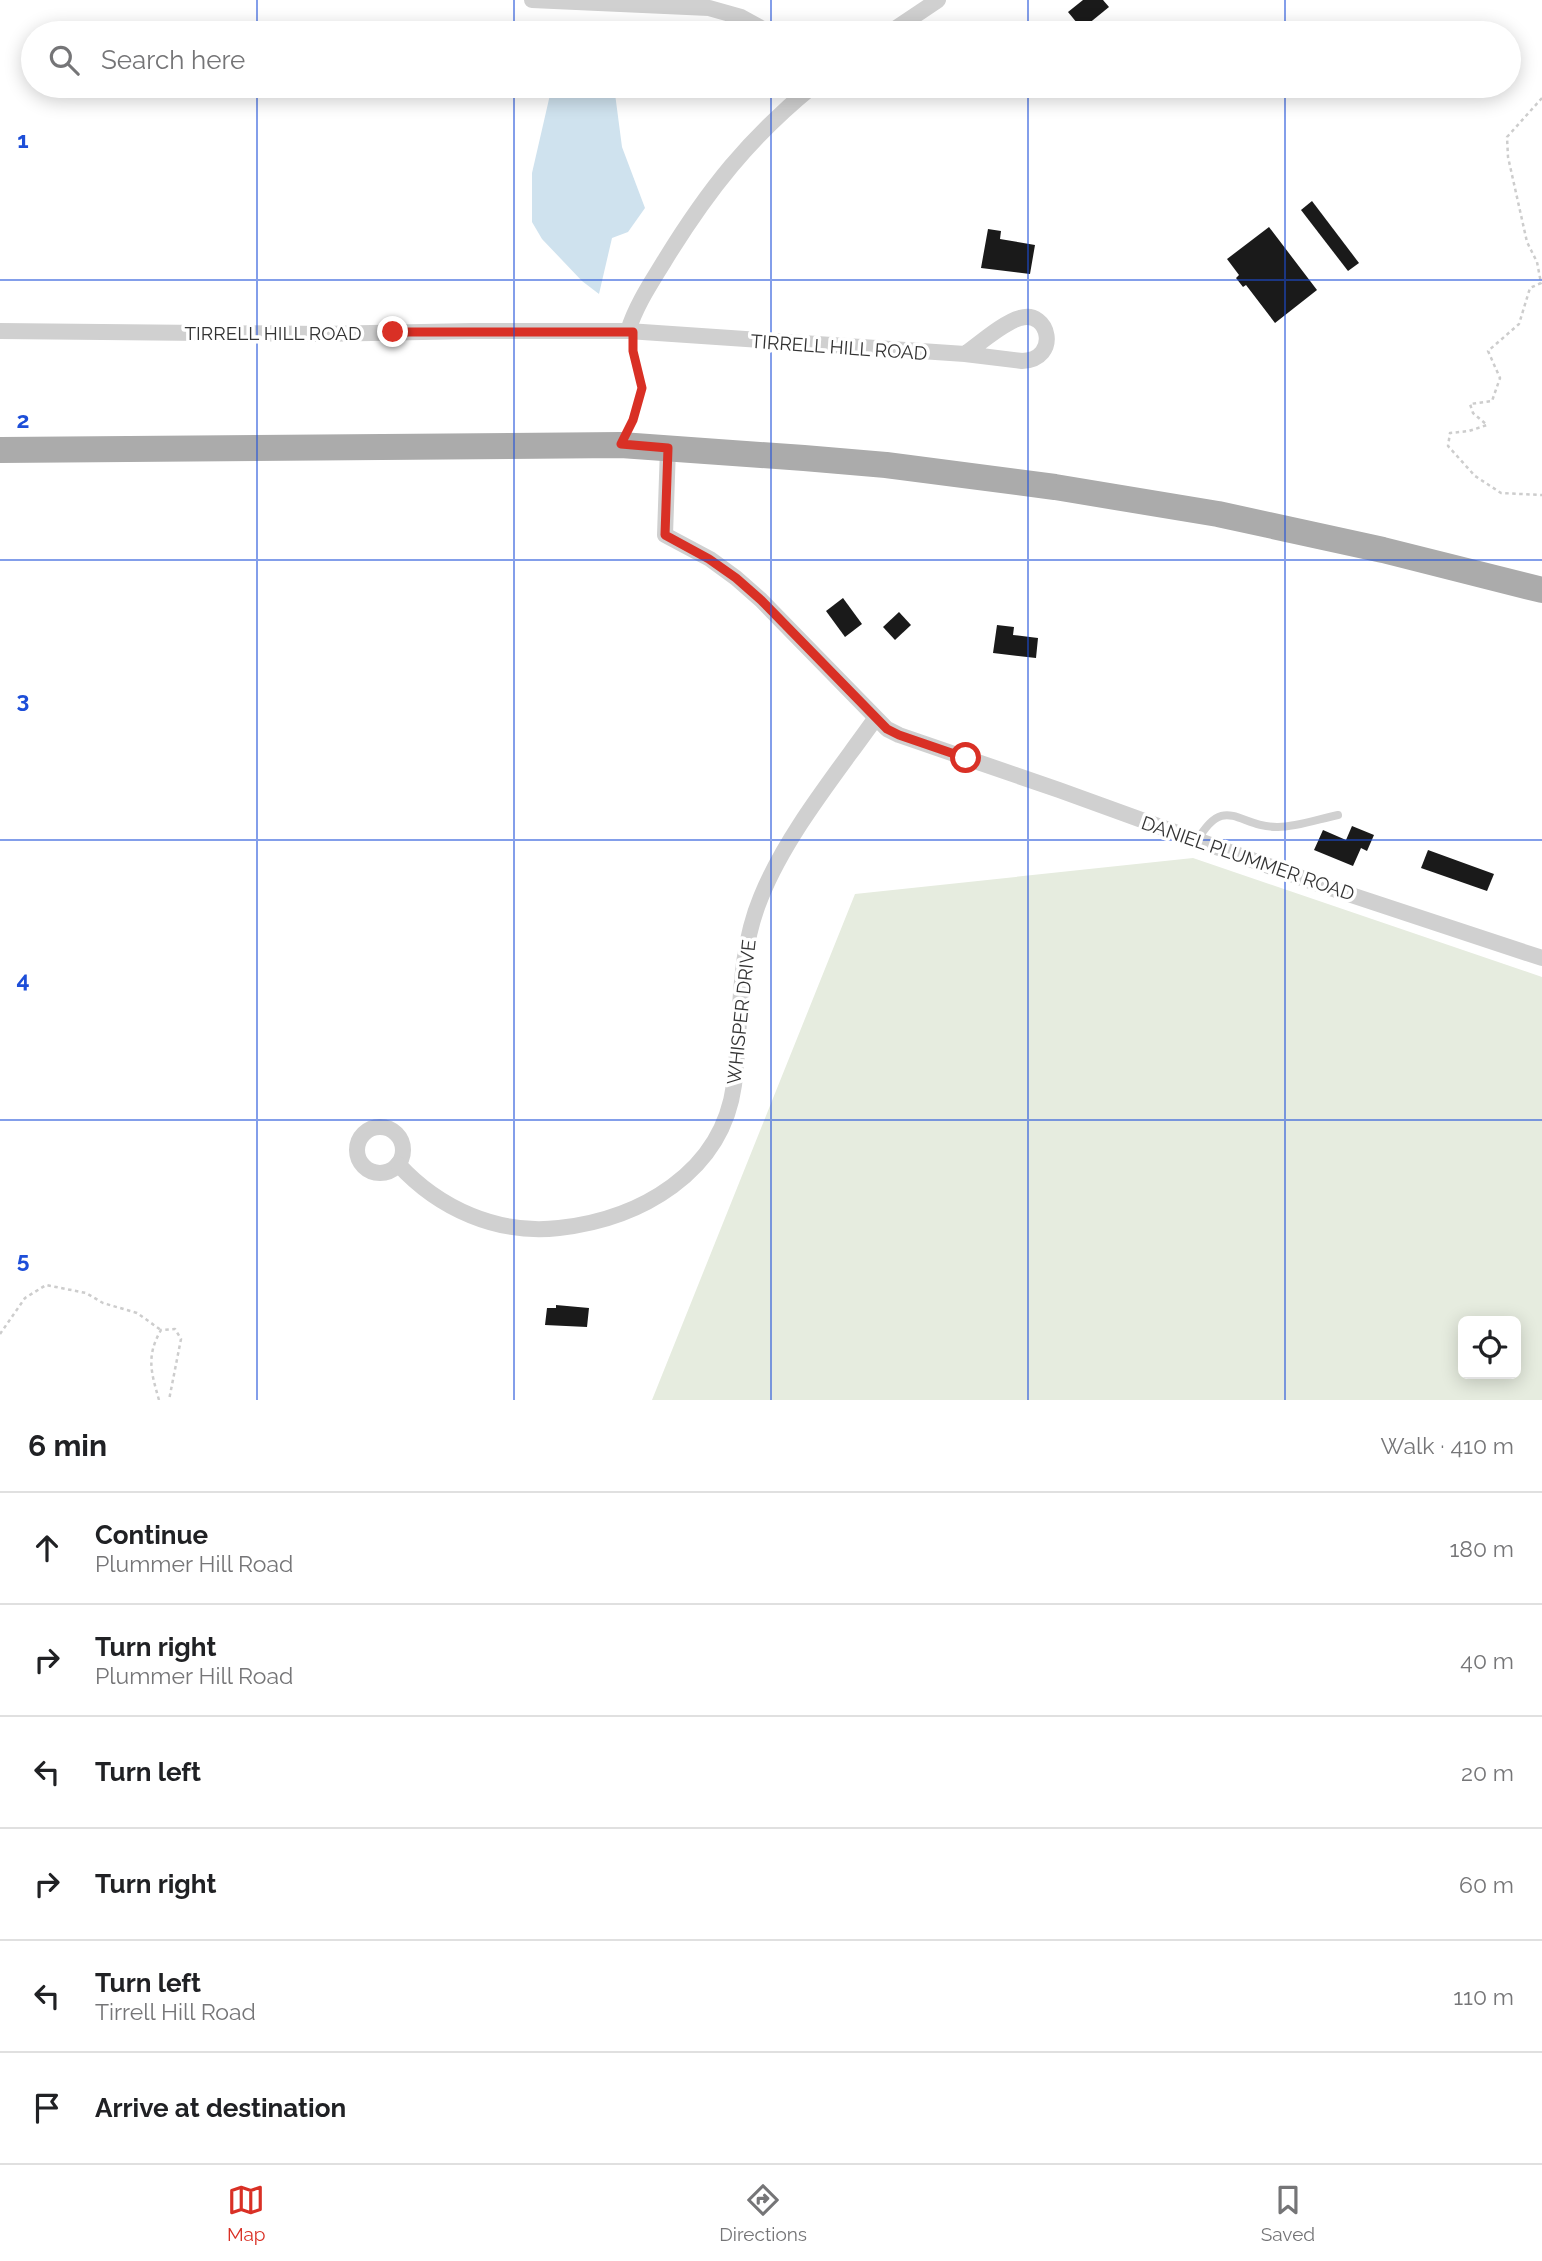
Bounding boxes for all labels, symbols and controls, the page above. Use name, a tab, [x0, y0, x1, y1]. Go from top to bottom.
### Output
search box	[21, 21, 1521, 98]
icon: search	[45, 41, 83, 79]
text: Search here	[101, 45, 245, 75]
text: 1	[17, 126, 29, 153]
route end	[377, 316, 408, 347]
street label: TIRRELL HILL ROAD	[185, 322, 361, 344]
street label: TIRRELL HILL ROAD	[750, 330, 928, 364]
text: 2	[17, 406, 29, 433]
text: 3	[17, 686, 29, 713]
route start	[950, 742, 981, 773]
street label: DANIEL PLUMMER ROAD	[1139, 811, 1357, 905]
street label: WHISPER DRIVE	[722, 938, 760, 1086]
text: 4	[16, 966, 30, 993]
text: 5	[17, 1246, 30, 1273]
map controls	[1458, 1316, 1521, 1379]
button: locate	[1458, 1316, 1521, 1379]
text: 6 min	[28, 1428, 107, 1463]
text: Walk · 410 m	[1381, 1432, 1514, 1459]
text: Continue	[95, 1520, 208, 1550]
icon: ahead	[28, 1529, 66, 1567]
text: 180 m	[1449, 1535, 1514, 1562]
text: Plummer Hill Road	[95, 1550, 293, 1577]
text: Turn right	[95, 1632, 216, 1662]
icon: right	[28, 1641, 66, 1679]
text: 40 m	[1460, 1647, 1514, 1674]
text: Plummer Hill Road	[95, 1662, 293, 1689]
icon: left	[28, 1753, 66, 1791]
text: Turn left	[95, 1757, 201, 1787]
text: 20 m	[1461, 1759, 1514, 1786]
icon: right	[28, 1865, 66, 1903]
text: Turn right	[95, 1869, 216, 1899]
text: 60 m	[1459, 1871, 1514, 1898]
text: Turn left	[95, 1968, 201, 1998]
icon: left	[28, 1977, 66, 2015]
text: 110 m	[1453, 1983, 1514, 2010]
text: Tirrell Hill Road	[95, 1998, 256, 2025]
icon: arrive	[28, 2089, 66, 2127]
text: Arrive at destination	[95, 2093, 346, 2123]
tab: Map	[227, 2181, 266, 2245]
tab: Directions	[719, 2181, 807, 2245]
tab: Saved	[1261, 2181, 1315, 2245]

